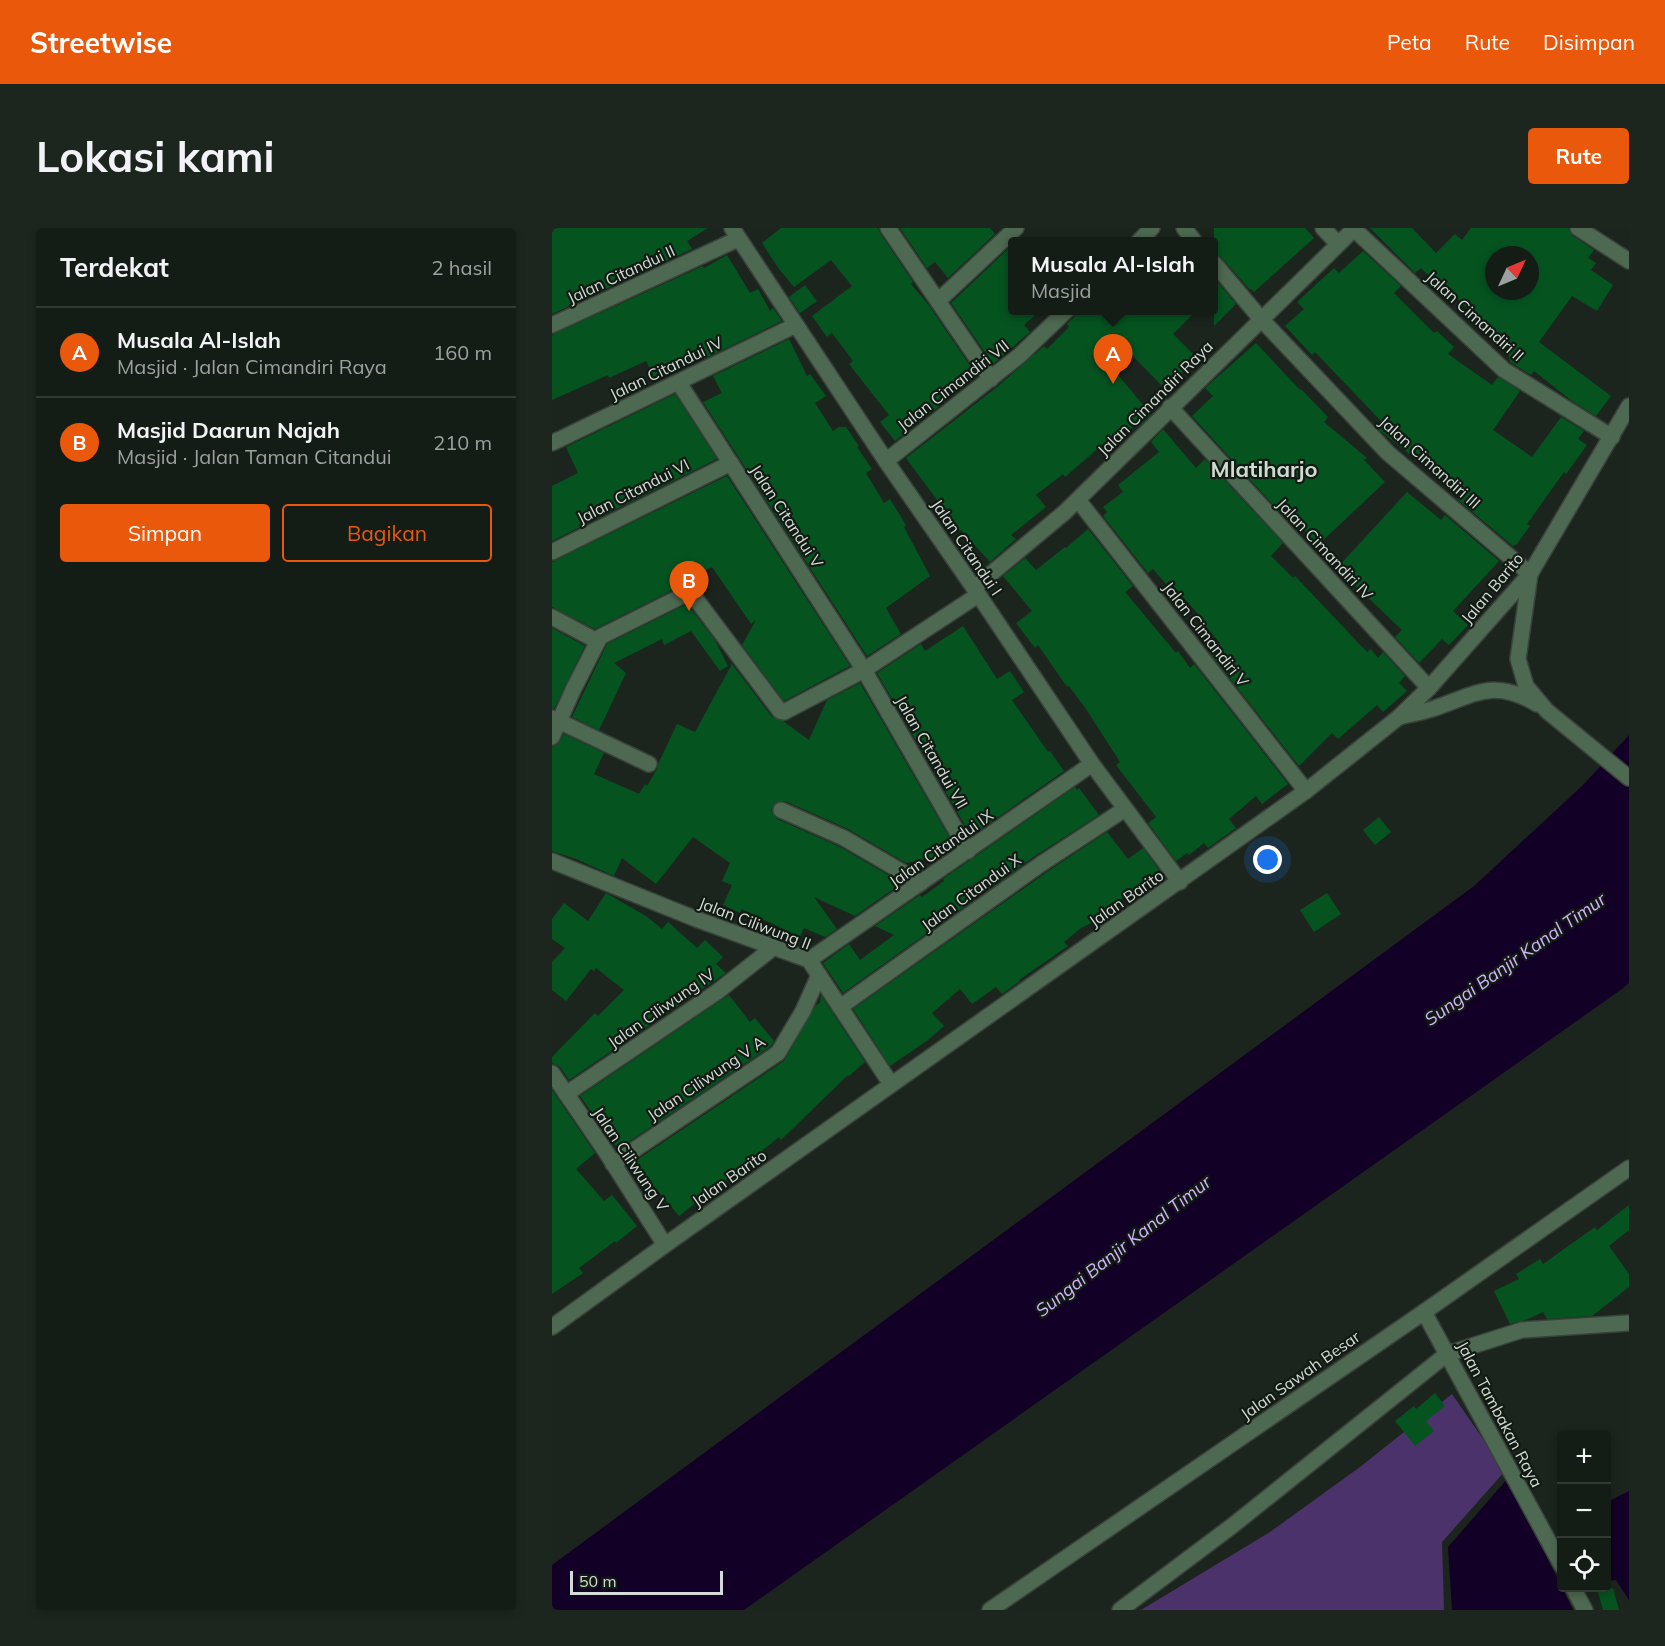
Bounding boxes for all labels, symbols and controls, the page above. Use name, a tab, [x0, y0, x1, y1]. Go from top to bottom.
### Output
text: Streetwise	[30, 25, 172, 60]
text: Peta	[1387, 29, 1432, 55]
text: Rute	[1465, 29, 1510, 55]
text: Disimpan	[1543, 29, 1635, 55]
button: Rute	[1528, 128, 1629, 184]
text: Lokasi kami	[36, 130, 274, 183]
popup	[1008, 237, 1218, 315]
street label: Jalan Citandui II	[564, 240, 678, 308]
north arrow	[1485, 246, 1539, 300]
text: Musala Al-Islah	[1031, 250, 1195, 278]
text: Terdekat	[60, 251, 169, 284]
text: 2 hasil	[432, 255, 492, 280]
street label: Jalan Cimandiri II	[1422, 267, 1528, 365]
text: Masjid	[1031, 278, 1092, 303]
text: Musala Al-Islah	[117, 326, 281, 354]
street label: Jalan Citandui IV	[606, 332, 727, 404]
pin: A	[1094, 334, 1132, 384]
street label: Jalan Cimandiri VII	[893, 335, 1013, 435]
street label: Jalan Cimandiri Raya	[1093, 336, 1217, 460]
text: A	[72, 340, 87, 365]
text: 160 m	[433, 340, 492, 365]
text: Masjid · Jalan Cimandiri Raya	[117, 354, 387, 379]
street label: Jalan Cimandiri III	[1375, 411, 1485, 513]
text: Masjid Daarun Najah	[117, 416, 340, 444]
text: B	[73, 430, 86, 455]
text: 210 m	[433, 430, 492, 455]
text: Masjid · Jalan Taman Citandui	[117, 444, 391, 469]
street label: Jalan Citandui VI	[574, 454, 692, 528]
district label: Mlatiharjo	[1211, 455, 1317, 483]
street label: Jalan Citandui V	[746, 461, 828, 572]
street label: Jalan Cimandiri IV	[1273, 494, 1378, 605]
street label: Jalan Citandui I	[927, 495, 1007, 599]
button: Simpan	[60, 504, 270, 562]
button: Bagikan	[282, 504, 492, 562]
street label: Jalan Barito	[1457, 548, 1527, 628]
pin: B	[670, 562, 708, 611]
street label: Jalan Cimandiri V	[1159, 577, 1254, 691]
street label: Jalan Citandui VII	[891, 692, 973, 812]
street label: Jalan Citandui IX	[885, 804, 997, 891]
your location	[1253, 845, 1282, 874]
street label: Jalan Citandui X	[917, 849, 1025, 935]
street label: Jalan Barito	[1085, 865, 1167, 931]
water label: Sungai Banjir Kanal Timur	[1420, 887, 1612, 1031]
street label: Jalan Ciliwung II	[696, 892, 814, 954]
street label: Jalan Ciliwung IV	[604, 963, 719, 1052]
street label: Jalan Ciliwung V A	[643, 1031, 769, 1125]
street label: Jalan Ciliwung V	[589, 1103, 674, 1216]
street label: Jalan Barito	[688, 1145, 770, 1211]
water label: Sungai Banjir Kanal Timur	[1031, 1169, 1217, 1322]
street label: Jalan Sawah Besar	[1236, 1326, 1364, 1424]
street label: Jalan Tambakan Raya	[1453, 1337, 1547, 1491]
map controls	[1557, 1430, 1611, 1592]
button: +	[1557, 1430, 1611, 1484]
button: −	[1557, 1484, 1611, 1538]
button: locate	[1557, 1538, 1611, 1592]
scale bar	[570, 1568, 723, 1596]
text: 50 m	[579, 1571, 616, 1591]

